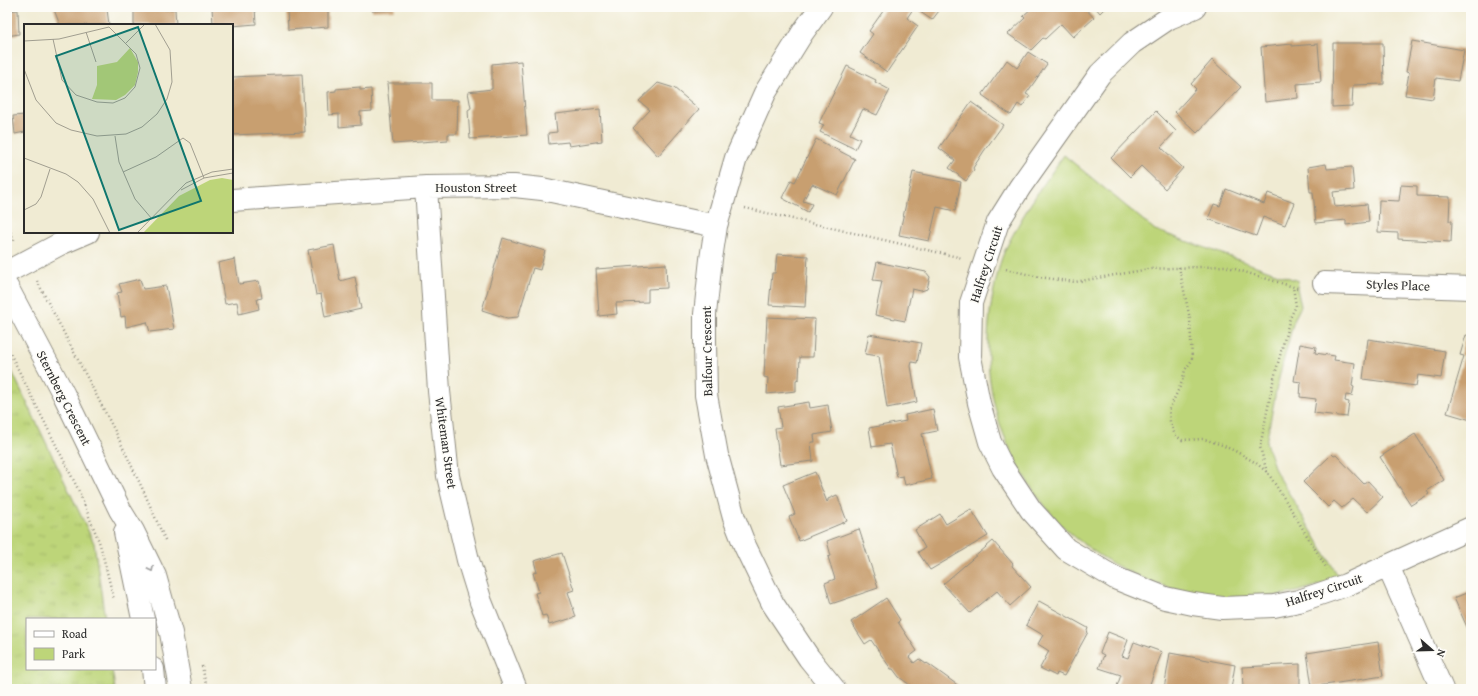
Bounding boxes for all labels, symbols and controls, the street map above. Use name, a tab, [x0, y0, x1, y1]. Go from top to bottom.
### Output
inset map	[24, 24, 233, 233]
street label: Houston Street	[435, 178, 517, 197]
street label: Halfrey Circuit	[965, 223, 1008, 305]
street label: Styles Place	[1366, 274, 1430, 296]
street label: Balfour Crescent	[697, 305, 717, 396]
street label: Sternberg Crescent	[32, 347, 96, 449]
street label: Whiteman Street	[430, 396, 462, 491]
one-way arrow	[146, 564, 154, 572]
street label: Halfrey Circuit	[1283, 568, 1365, 611]
legend	[26, 618, 156, 670]
text: Road	[62, 625, 88, 642]
north arrow	[1412, 630, 1452, 670]
text: Park	[62, 645, 86, 662]
text: N	[1432, 647, 1450, 660]

